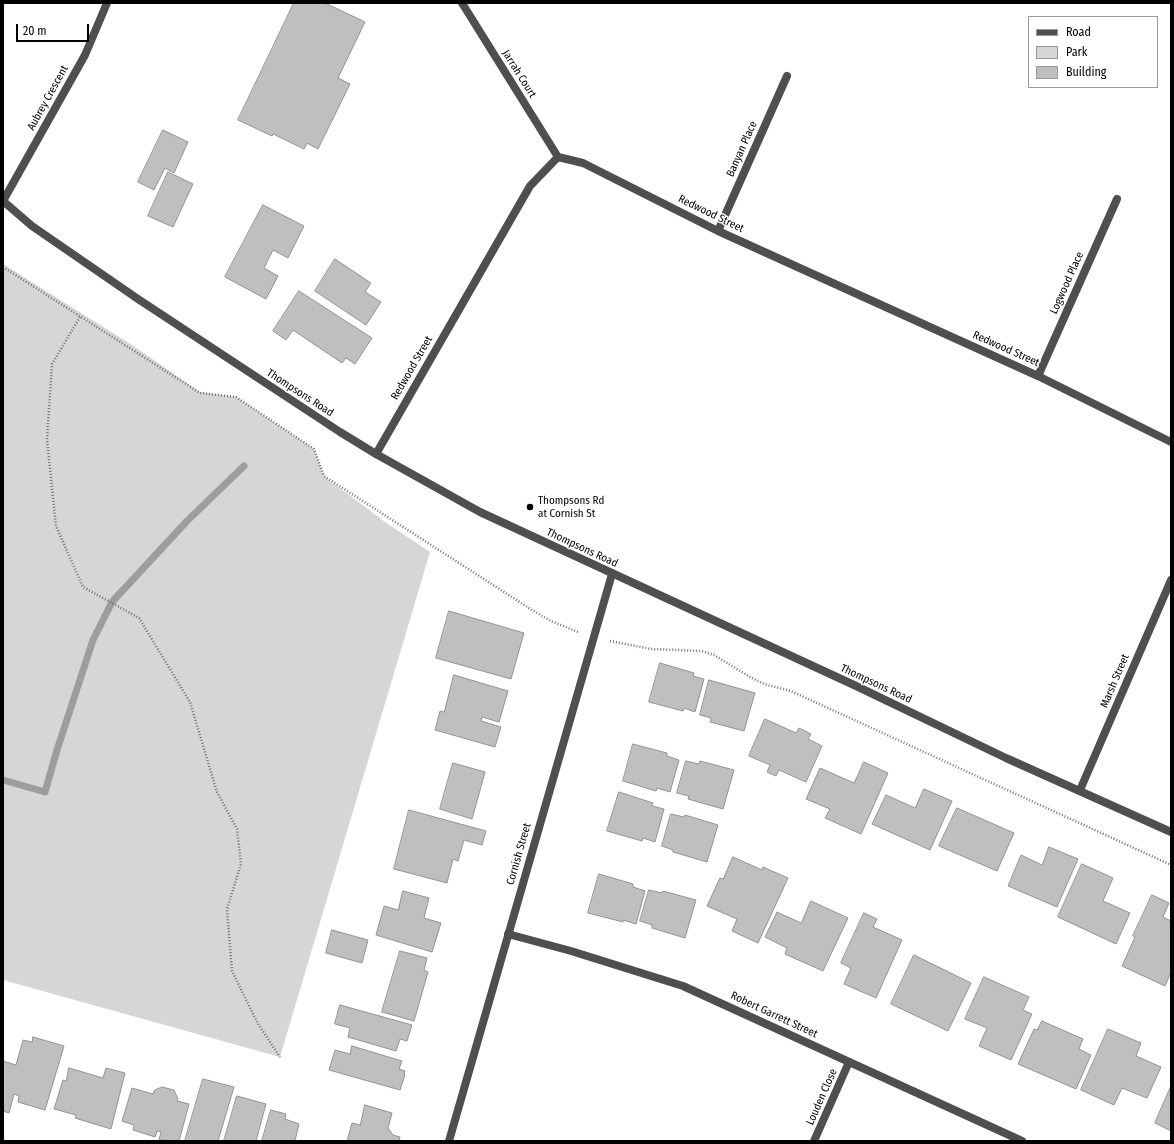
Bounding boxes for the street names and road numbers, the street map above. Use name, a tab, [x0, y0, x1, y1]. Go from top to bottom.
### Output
street label: Jarrah Court	[499, 48, 539, 100]
street label: Aubrey Crescent	[25, 63, 71, 133]
street label: Banyan Place	[724, 119, 760, 179]
street label: Redwood Street	[676, 192, 746, 236]
street label: Logwood Place	[1047, 250, 1087, 316]
street label: Redwood Street	[971, 328, 1041, 370]
street label: Redwood Street	[388, 334, 436, 402]
street label: Thompsons Road	[264, 366, 336, 420]
street label: Thompsons Road	[544, 526, 620, 570]
street label: Marsh Street	[1098, 652, 1132, 710]
street label: Thompsons Road	[838, 662, 914, 706]
street label: Cornish Street	[504, 822, 534, 886]
street label: Robert Garrett Street	[729, 989, 819, 1041]
street label: Louden Close	[804, 1067, 840, 1127]

